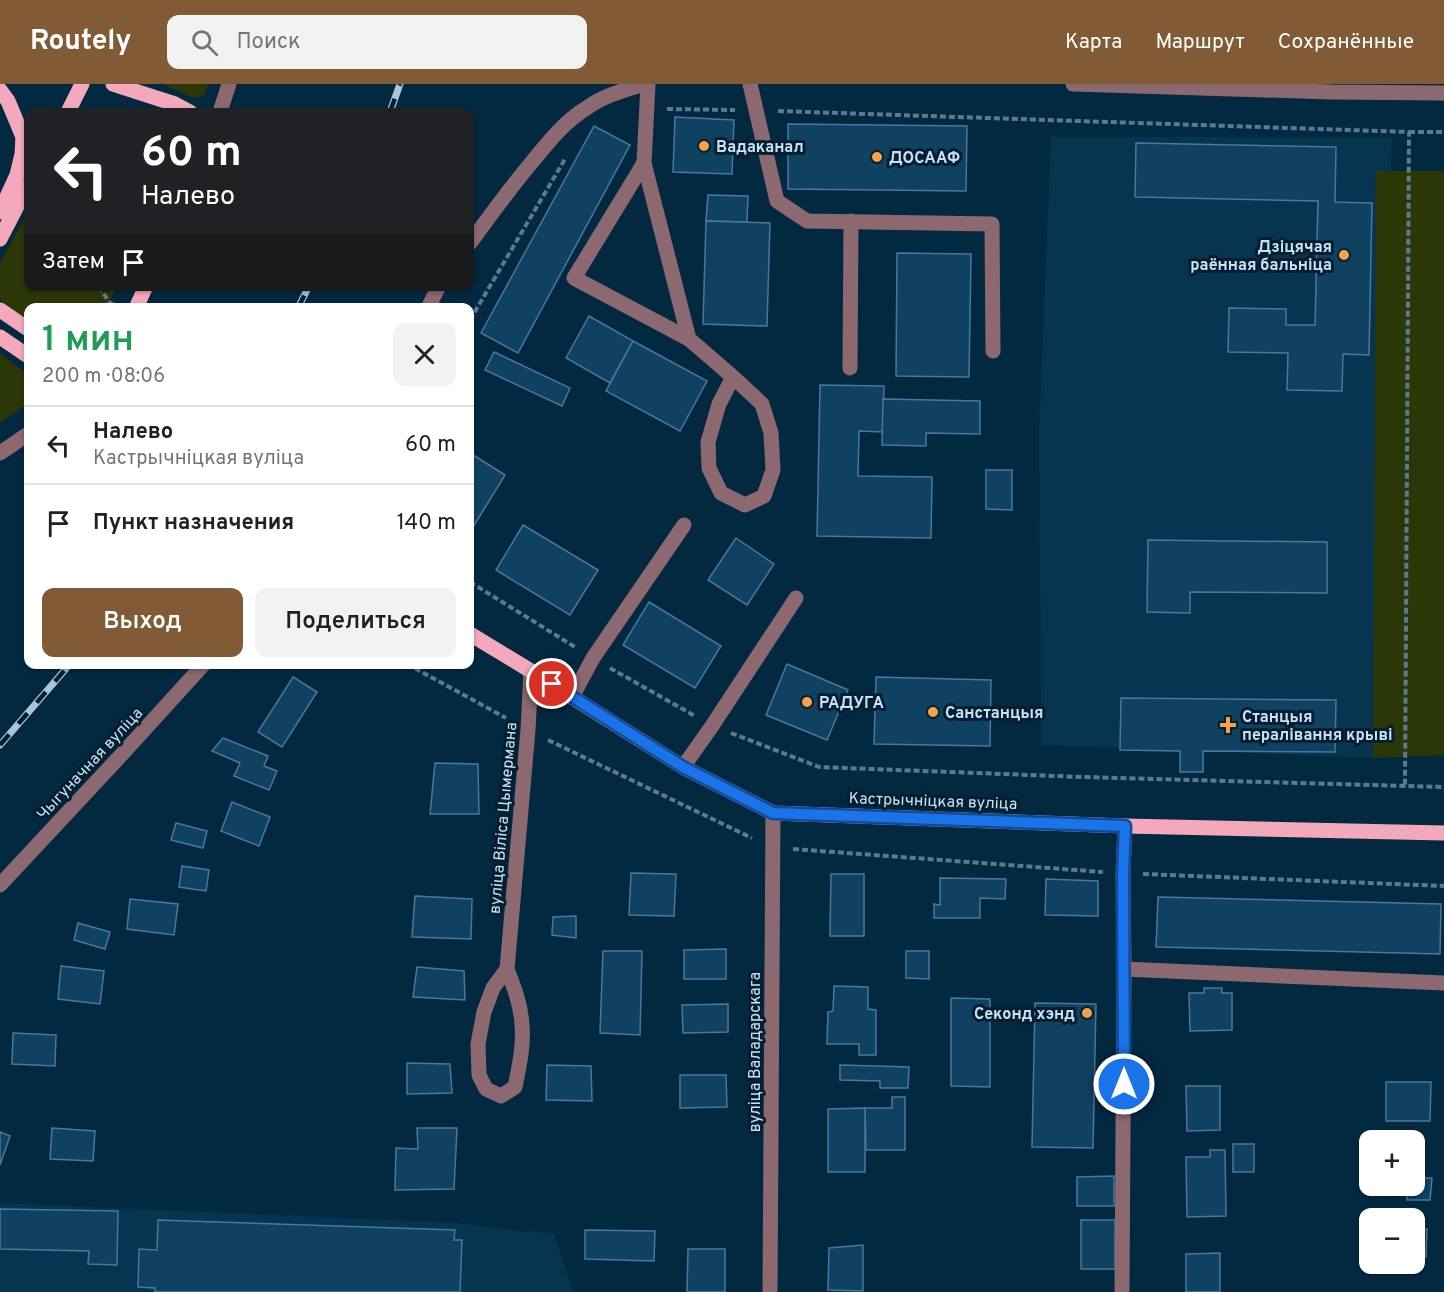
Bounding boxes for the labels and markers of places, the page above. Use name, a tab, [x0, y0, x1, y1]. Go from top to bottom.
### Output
place label: Вадаканал	[716, 138, 804, 158]
marker: Вадаканал	[697, 139, 711, 153]
place label: ДОСААФ	[889, 149, 960, 169]
marker: ДОСААФ	[870, 150, 884, 164]
place label: Дзіцячая раённая бальніца	[1190, 238, 1332, 276]
marker: Дзіцячая раённая бальніца	[1337, 248, 1351, 262]
pin	[526, 658, 577, 709]
place label: РАДУГА	[819, 694, 884, 714]
marker: РАДУГА	[800, 695, 814, 709]
place label: Санстанцыя	[945, 704, 1043, 724]
marker: Санстанцыя	[926, 705, 940, 719]
place label: Станцыя пералівання крыві	[1242, 708, 1393, 746]
marker: Станцыя пералівання крыві	[1219, 716, 1237, 734]
place label: Секонд хэнд	[974, 1005, 1075, 1025]
marker: Секонд хэнд	[1080, 1006, 1094, 1020]

